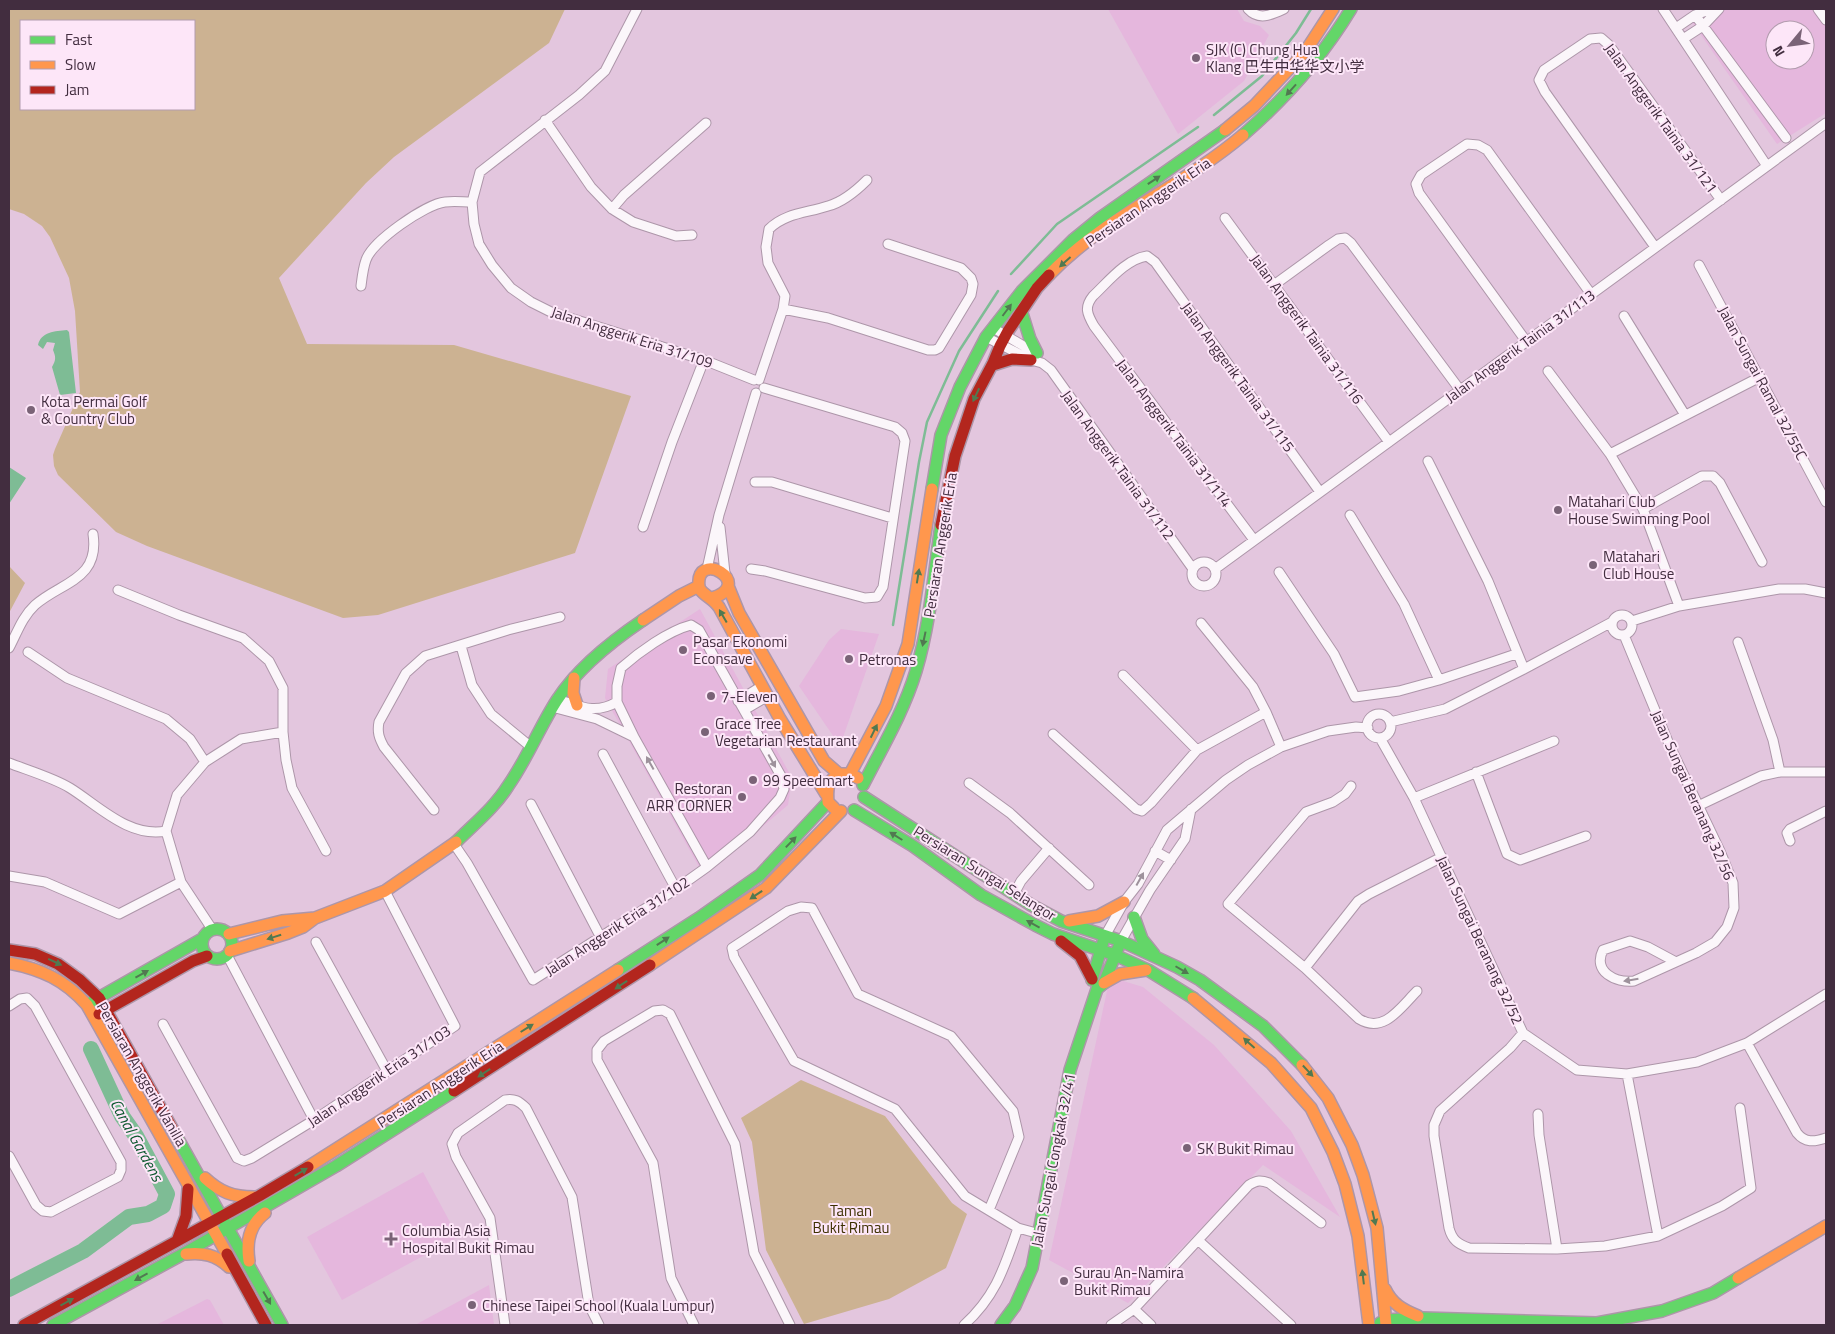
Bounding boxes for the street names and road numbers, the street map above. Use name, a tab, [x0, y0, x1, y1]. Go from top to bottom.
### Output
street label: Jalan Anggerik Tainia 31/121	[1599, 38, 1723, 198]
street label: Persiaran Anggerik Eria	[1081, 151, 1216, 253]
street label: Jalan Anggerik Tainia 31/116	[1245, 249, 1369, 409]
street label: Jalan Anggerik Tainia 31/113	[1440, 284, 1600, 408]
street label: Jalan Anggerik Tainia 31/115	[1176, 297, 1300, 457]
street label: Jalan Anggerik Eria 31/109	[548, 300, 716, 374]
street label: Jalan Sungai Ramal 32/55C	[1713, 302, 1813, 464]
street label: Jalan Anggerik Tainia 31/114	[1110, 354, 1238, 512]
street label: Jalan Anggerik Tainia 31/112	[1056, 385, 1180, 545]
street label: Persiaran Anggerik Eria	[917, 470, 963, 619]
street label: Jalan Sungai Beranang 32/56	[1645, 706, 1741, 884]
street label: Persiaran Sungai Selangor	[909, 820, 1061, 926]
street label: Jalan Sungai Beranang 32/52	[1431, 852, 1529, 1028]
street label: Jalan Anggerik Eria 31/102	[540, 870, 694, 982]
street label: Persiaran Anggerik Vanilla	[91, 997, 193, 1151]
street label: Jalan Anggerik Eria 31/103	[303, 1019, 455, 1133]
street label: Persiaran Anggerik Eria	[372, 1034, 508, 1134]
street label: Jalan Sungai Congkak 32/41	[1025, 1071, 1081, 1249]

